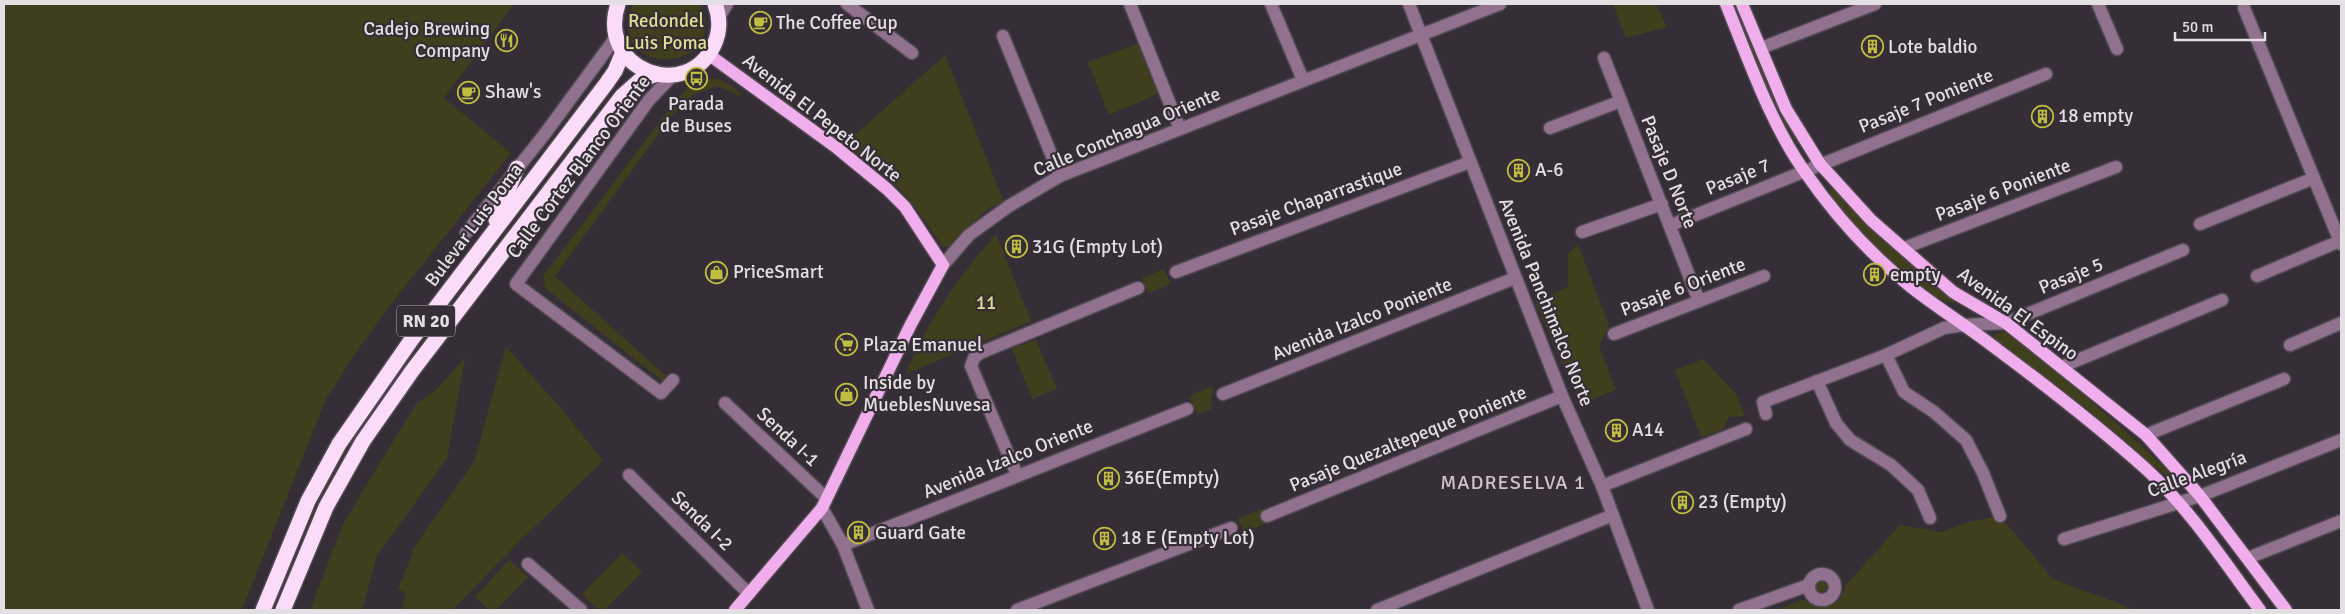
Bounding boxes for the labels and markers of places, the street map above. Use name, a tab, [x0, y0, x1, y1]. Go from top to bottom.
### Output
cafe icon: The Coffee Cup	[748, 11, 772, 35]
place label: The Coffee Cup	[776, 11, 898, 35]
place label: Cadejo Brewing Company	[364, 17, 490, 63]
restaurant icon: Cadejo Brewing Company	[494, 28, 518, 52]
building icon: Lote baldio	[1860, 35, 1884, 59]
place label: Lote baldio	[1888, 35, 1978, 59]
bus stop icon: Parada de Buses	[684, 66, 708, 90]
cafe icon: Shaw's	[457, 80, 481, 104]
place label: Shaw's	[485, 80, 541, 104]
place label: Parada de Buses	[660, 92, 732, 138]
building icon: 18 empty	[2030, 104, 2054, 128]
place label: 18 empty	[2058, 104, 2133, 128]
building icon: A-6	[1507, 158, 1531, 182]
place label: A-6	[1535, 158, 1564, 182]
building icon: 31G (Empty Lot)	[1004, 235, 1028, 259]
place label: 31G (Empty Lot)	[1032, 235, 1163, 259]
shop icon: PriceSmart	[705, 260, 729, 284]
place label: PriceSmart	[733, 260, 824, 284]
building icon: empty	[1862, 263, 1886, 287]
place label: empty	[1890, 263, 1940, 287]
supermarket icon: Plaza Emanuel	[835, 333, 859, 357]
place label: Plaza Emanuel	[863, 333, 983, 357]
place label: Inside by MueblesNuvesa	[863, 371, 991, 417]
shop icon: Inside by MueblesNuvesa	[835, 382, 859, 406]
building icon: A14	[1604, 418, 1628, 442]
place label: A14	[1632, 418, 1664, 442]
building icon: 36E(Empty)	[1096, 466, 1120, 490]
place label: 36E(Empty)	[1124, 466, 1219, 490]
building icon: 23 (Empty)	[1670, 490, 1694, 514]
place label: 23 (Empty)	[1698, 490, 1787, 514]
building icon: Guard Gate	[847, 521, 871, 545]
place label: Guard Gate	[875, 521, 966, 545]
building icon: 18 E (Empty Lot)	[1093, 526, 1117, 550]
place label: 18 E (Empty Lot)	[1121, 526, 1255, 550]

